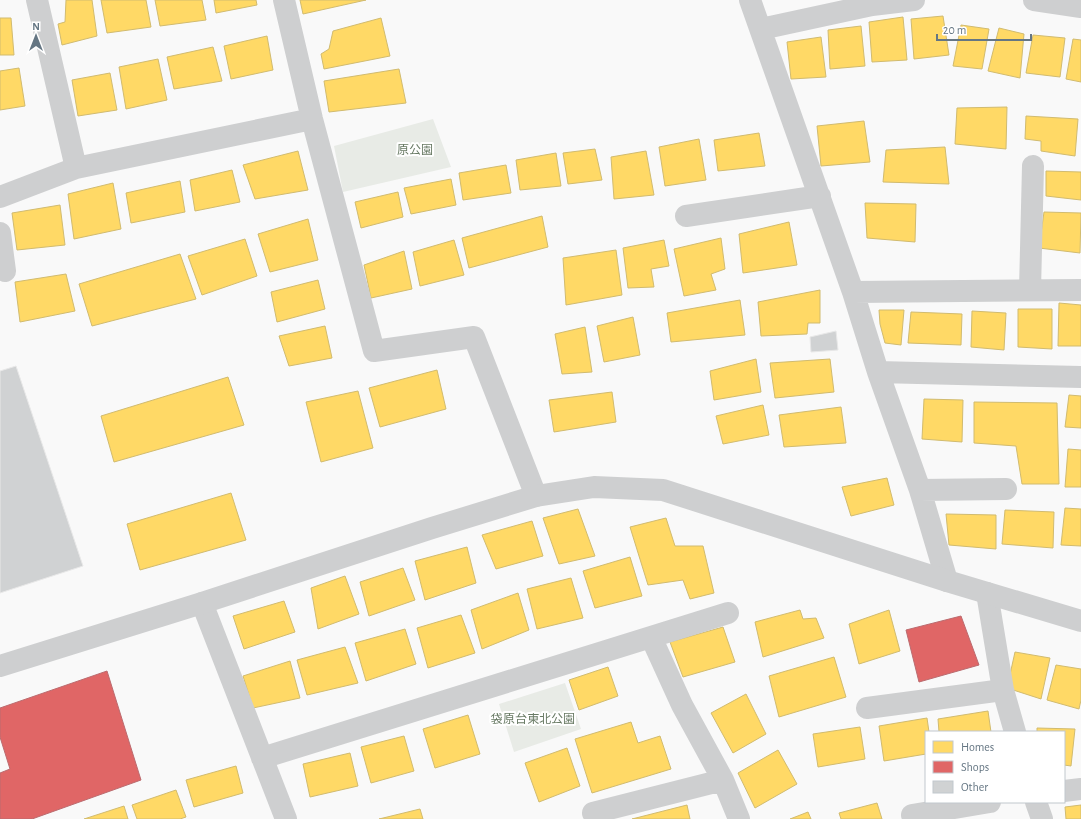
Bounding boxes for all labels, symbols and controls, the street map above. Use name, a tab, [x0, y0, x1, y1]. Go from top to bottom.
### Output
north arrow	[16, 16, 56, 56]
scale bar	[937, 16, 1031, 42]
text: N	[32, 21, 40, 32]
text: 20 m	[943, 24, 966, 36]
park label: 原公園	[397, 144, 433, 156]
park label: 袋原台東北公園	[490, 712, 575, 725]
legend	[925, 731, 1065, 803]
text: Homes	[961, 741, 994, 753]
text: Shops	[961, 761, 989, 773]
text: Other	[961, 781, 988, 793]

